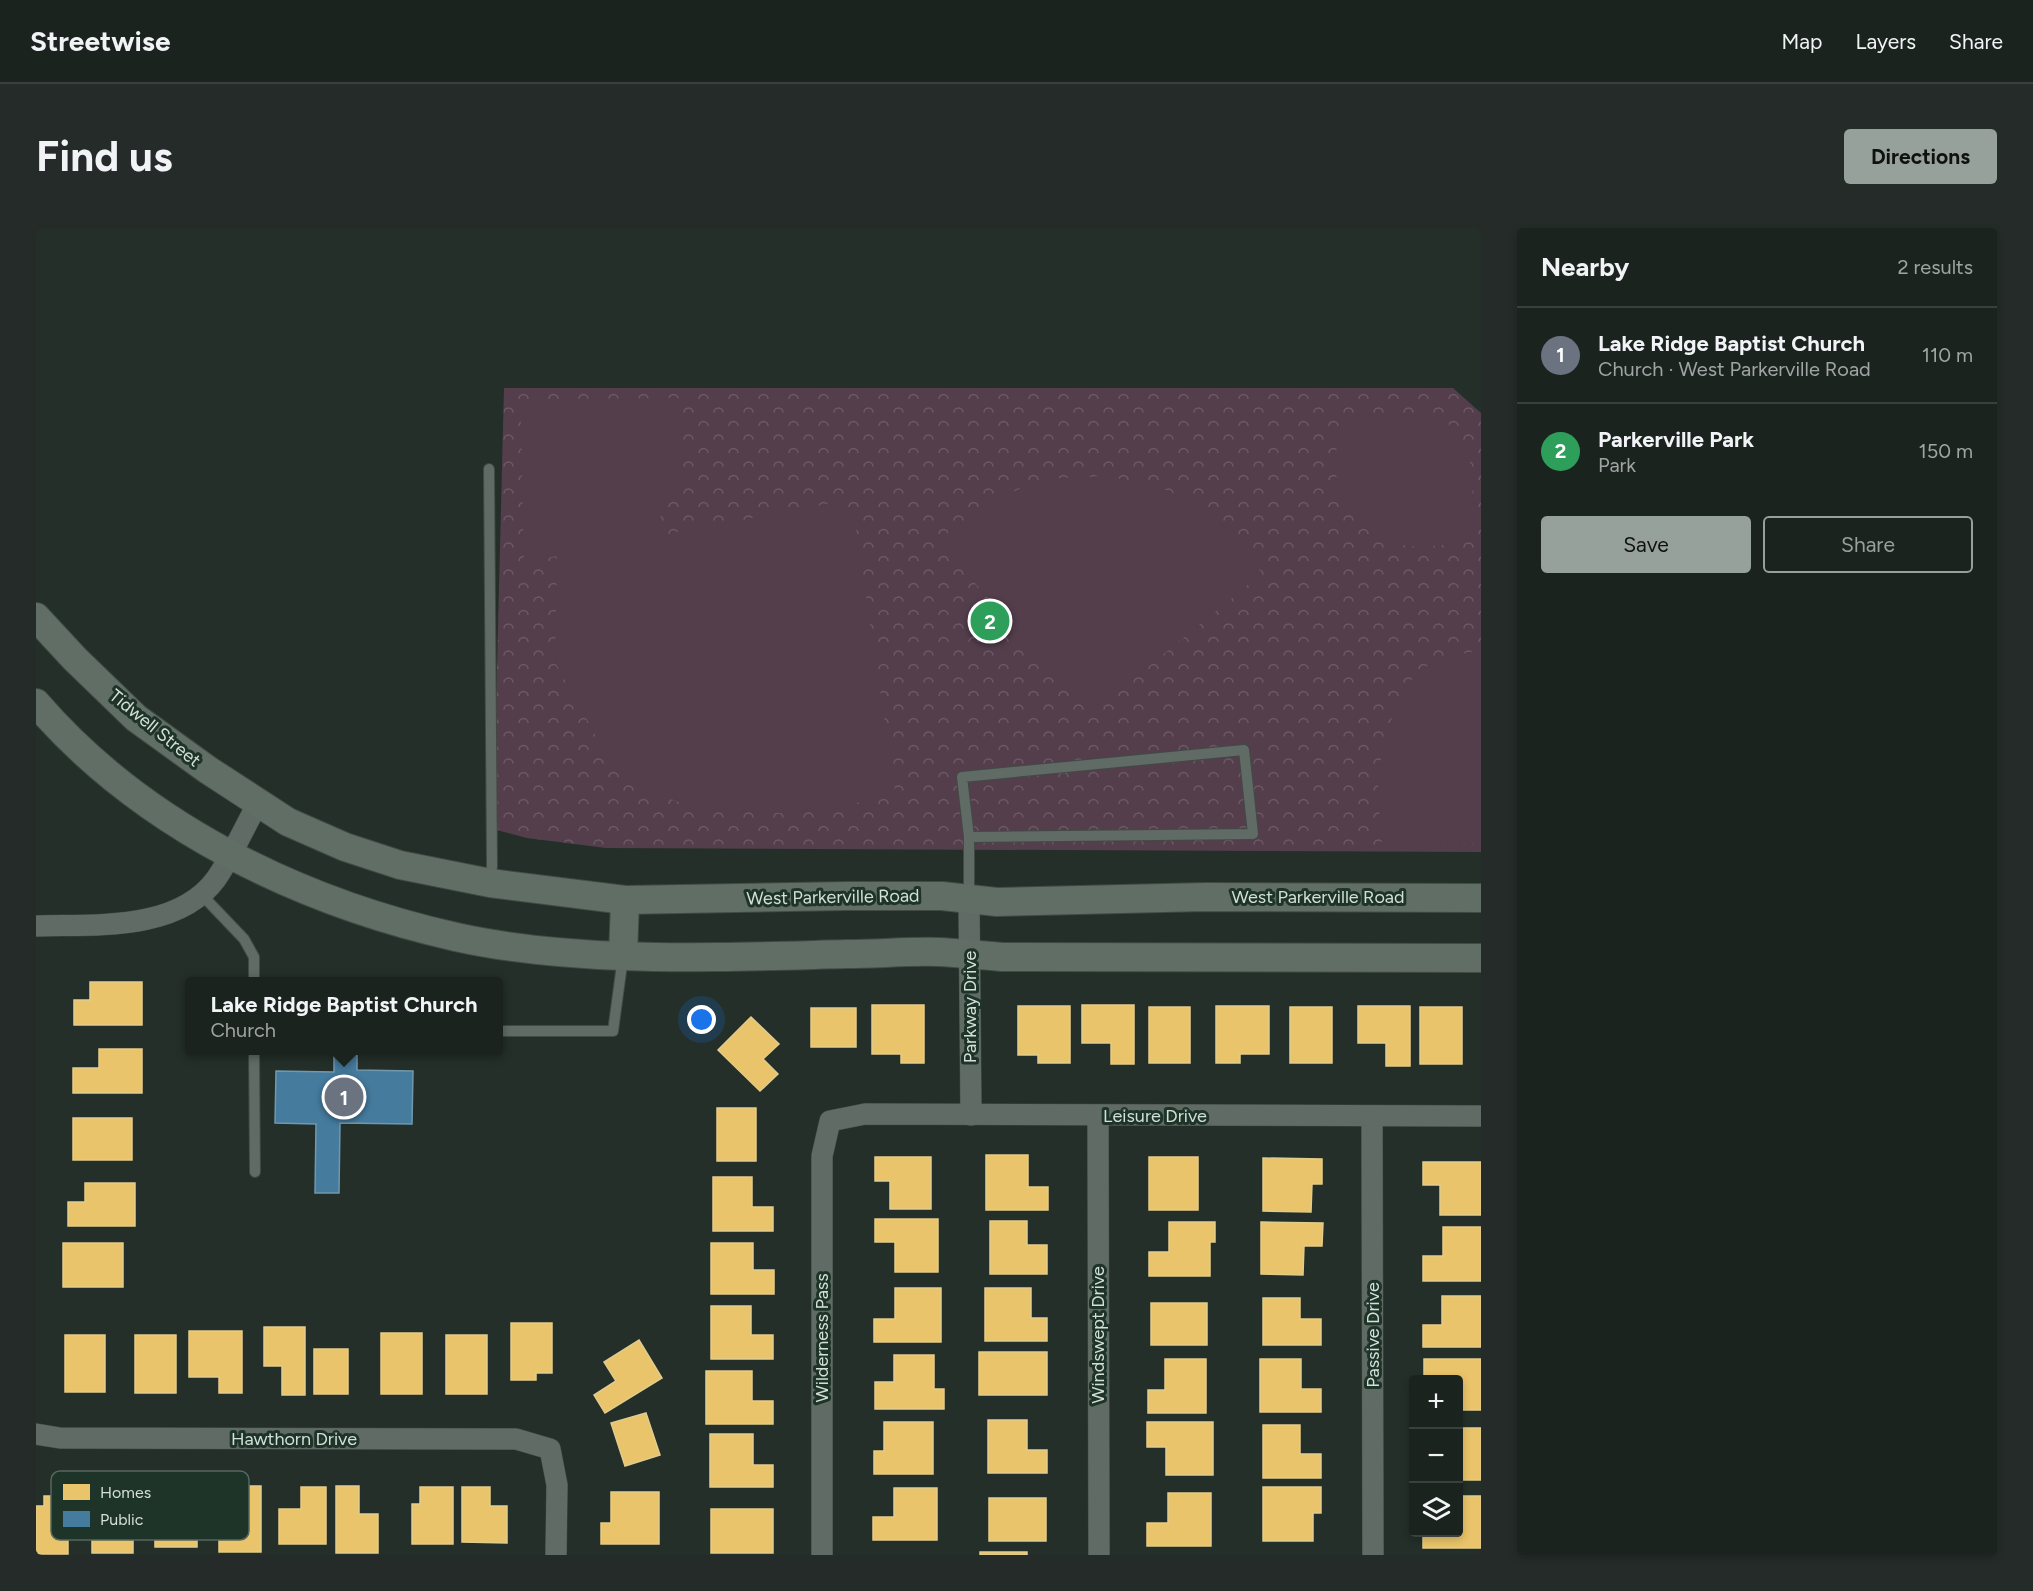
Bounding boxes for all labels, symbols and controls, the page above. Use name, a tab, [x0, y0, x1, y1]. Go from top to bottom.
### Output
text: Streetwise	[30, 24, 170, 58]
text: Map	[1782, 29, 1822, 54]
text: Layers	[1855, 29, 1916, 54]
text: Share	[1949, 29, 2003, 54]
button: Directions	[1844, 129, 1997, 184]
text: Find us	[36, 131, 173, 182]
text: Nearby	[1541, 251, 1629, 283]
text: 2 results	[1897, 255, 1973, 279]
text: Lake Ridge Baptist Church	[1598, 330, 1865, 357]
text: 1	[1556, 343, 1565, 367]
text: 110 m	[1922, 343, 1973, 367]
text: Church · West Parkerville Road	[1598, 357, 1871, 381]
text: Parkerville Park	[1598, 426, 1754, 453]
text: 2	[1555, 439, 1566, 463]
text: 150 m	[1918, 439, 1973, 463]
text: Park	[1598, 453, 1636, 477]
button: Save	[1541, 516, 1751, 573]
button: Share	[1763, 516, 1973, 573]
pin: 2	[970, 598, 1010, 644]
street label: Tidwell Street	[105, 684, 205, 772]
street label: West Parkerville Road	[746, 884, 920, 910]
street label: West Parkerville Road	[1231, 886, 1405, 908]
street label: Parkway Drive	[959, 950, 981, 1063]
popup	[185, 977, 503, 1055]
text: Lake Ridge Baptist Church	[210, 991, 478, 1018]
your location	[687, 1005, 716, 1034]
text: Church	[210, 1018, 276, 1042]
pin: 1	[324, 1074, 364, 1120]
street label: Leisure Drive	[1103, 1105, 1207, 1127]
street label: Windswept Drive	[1087, 1266, 1109, 1404]
street label: Wilderness Pass	[811, 1273, 833, 1403]
street label: Passive Drive	[1362, 1282, 1384, 1388]
map controls	[1409, 1375, 1463, 1537]
button: +	[1409, 1375, 1463, 1429]
street label: Hawthorn Drive	[231, 1428, 357, 1450]
button: −	[1409, 1429, 1463, 1483]
legend	[51, 1471, 249, 1540]
text: Homes	[100, 1483, 151, 1502]
button: layers	[1409, 1483, 1463, 1537]
text: Public	[100, 1510, 144, 1529]

